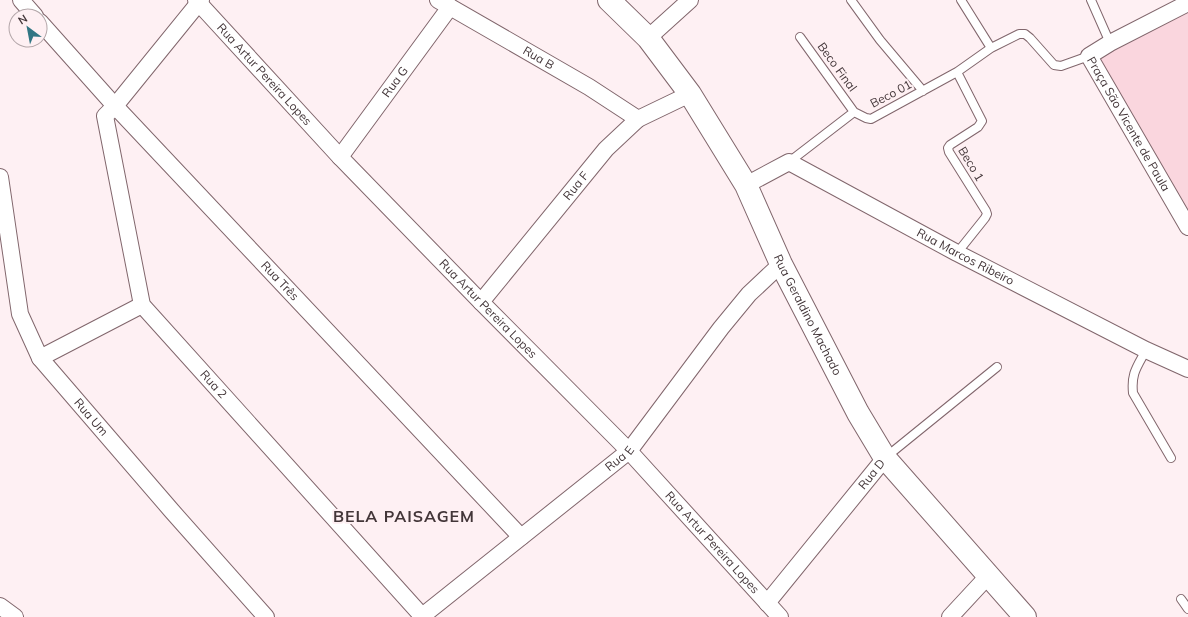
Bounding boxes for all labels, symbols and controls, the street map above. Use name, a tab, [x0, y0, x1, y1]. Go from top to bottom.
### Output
north arrow	[8, 8, 48, 48]
text: N	[15, 11, 30, 28]
street label: Rua Artur Pereira Lopes	[214, 20, 315, 128]
street label: Beco Final	[815, 39, 860, 94]
street label: Rua B	[520, 43, 557, 72]
street label: Praça São Vicente de Paula	[1084, 54, 1174, 194]
street label: Rua G	[378, 63, 411, 100]
street label: Beco 01	[867, 76, 914, 111]
street label: Beco 1	[955, 144, 988, 184]
street label: Rua F	[559, 168, 592, 203]
street label: Rua Marcos Ribeiro	[914, 225, 1017, 288]
street label: Rua Geraldino Machado	[771, 252, 845, 378]
street label: Rua Artur Pereira Lopes	[436, 256, 540, 361]
street label: Rua Três	[258, 258, 302, 304]
street label: Rua 2	[197, 367, 230, 401]
street label: Rua Um	[71, 395, 112, 439]
street label: Rua E	[602, 443, 637, 474]
street label: Rua D	[855, 456, 888, 492]
street label: Rua Artur Pereira Lopes	[662, 488, 763, 597]
district label: BELA PAISAGEM	[333, 506, 475, 526]

